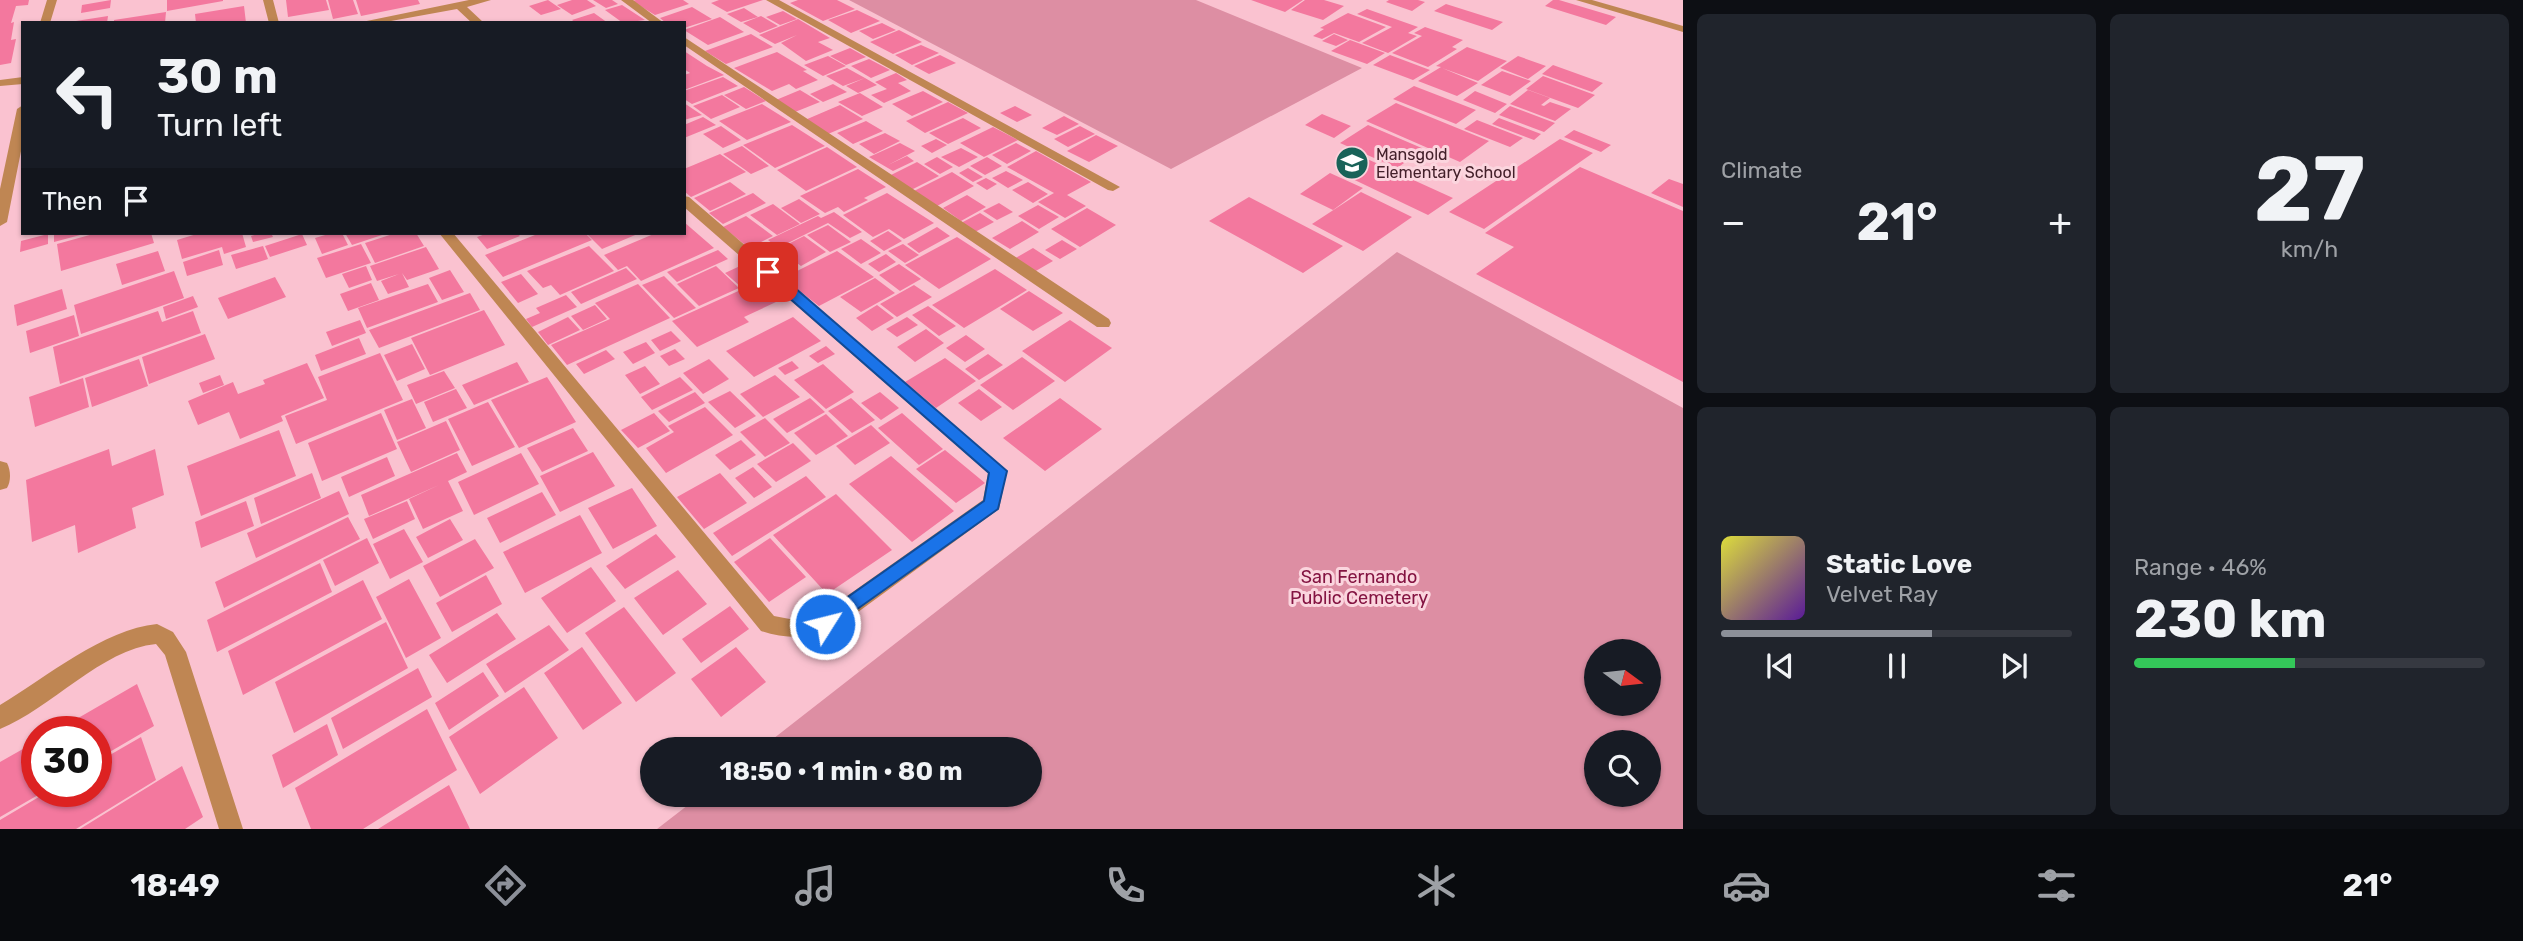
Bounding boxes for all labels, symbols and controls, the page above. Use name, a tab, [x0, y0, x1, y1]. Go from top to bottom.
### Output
text: 30 m	[157, 47, 278, 105]
icon: left	[42, 49, 133, 140]
text: Turn left	[157, 106, 282, 144]
text: 27	[2254, 135, 2365, 243]
school or university icon: Mansgold Elementary School	[1333, 144, 1371, 182]
place label: Mansgold Elementary School	[1376, 145, 1516, 182]
text: Climate	[1721, 156, 1802, 184]
icon: arrive	[117, 182, 155, 220]
text: Then	[42, 186, 103, 217]
text: 21°	[1857, 191, 1938, 253]
text: −	[1721, 199, 1746, 245]
text: +	[2048, 199, 2072, 245]
text: km/h	[2281, 235, 2338, 263]
pin	[738, 242, 798, 302]
icon: arrive	[749, 253, 787, 291]
text: Static Love	[1826, 549, 1972, 580]
text: Range · 46%	[2134, 553, 2267, 581]
park label: San Fernando Public Cemetery	[1290, 566, 1428, 609]
text: Velvet Ray	[1826, 580, 1938, 608]
position arrow	[788, 587, 862, 661]
text: 230 km	[2134, 588, 2327, 650]
north arrow	[1584, 639, 1661, 716]
map controls	[1584, 639, 1661, 807]
icon: previous	[1761, 647, 1799, 685]
icon: pause	[1878, 647, 1916, 685]
icon: next	[1995, 647, 2033, 685]
speed limit sign: 30	[21, 716, 112, 807]
button: search	[1584, 730, 1661, 807]
text: 18:50 · 1 min · 80 m	[720, 756, 962, 787]
icon: directions	[481, 861, 530, 910]
icon: music	[791, 861, 840, 910]
icon: phone	[1101, 861, 1150, 910]
icon: climate	[1412, 861, 1461, 910]
icon: car	[1722, 861, 1771, 910]
icon: filters	[2032, 861, 2081, 910]
text: 18:49	[131, 866, 220, 904]
text: 21°	[2342, 866, 2392, 904]

